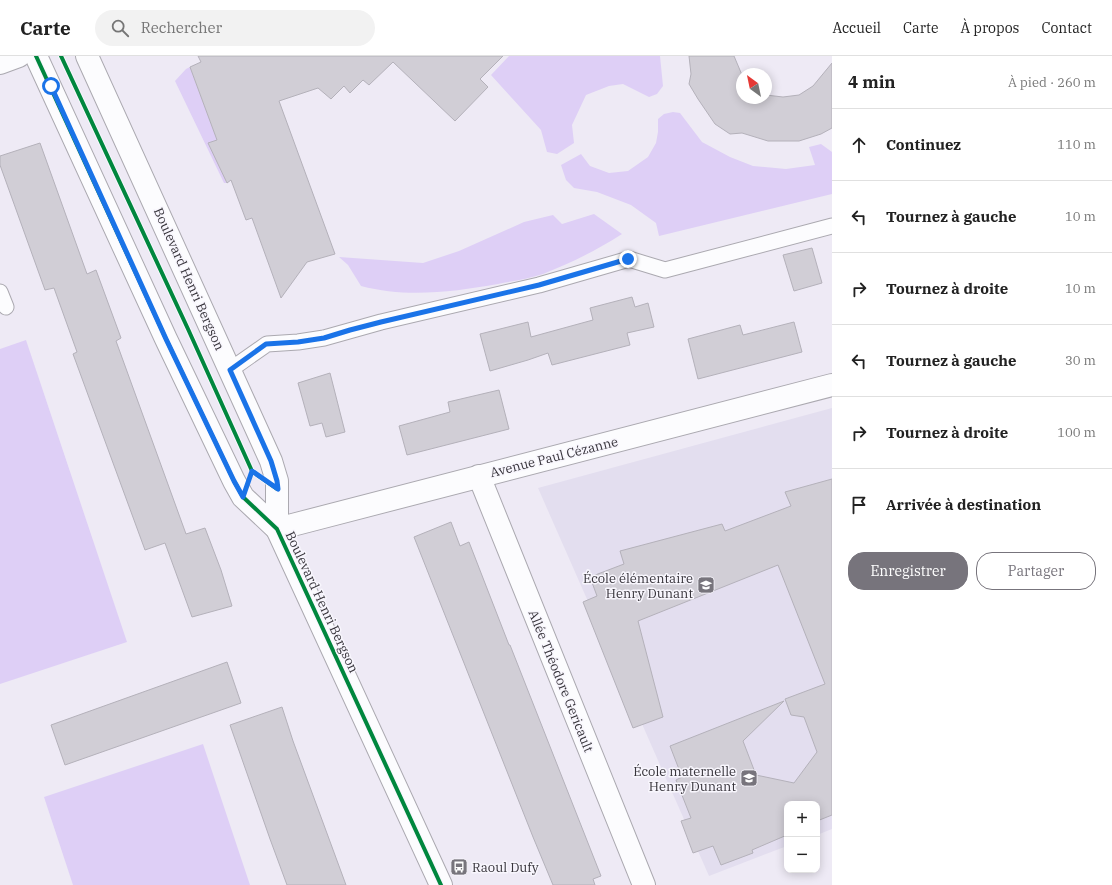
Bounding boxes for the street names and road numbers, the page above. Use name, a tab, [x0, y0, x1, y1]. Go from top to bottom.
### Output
street label: Boulevard Henri Bergson	[150, 205, 228, 353]
street label: Avenue Paul Cézanne	[488, 433, 620, 481]
street label: Boulevard Henri Bergson	[282, 528, 362, 676]
street label: Allée Théodore Gericault	[525, 607, 597, 755]

